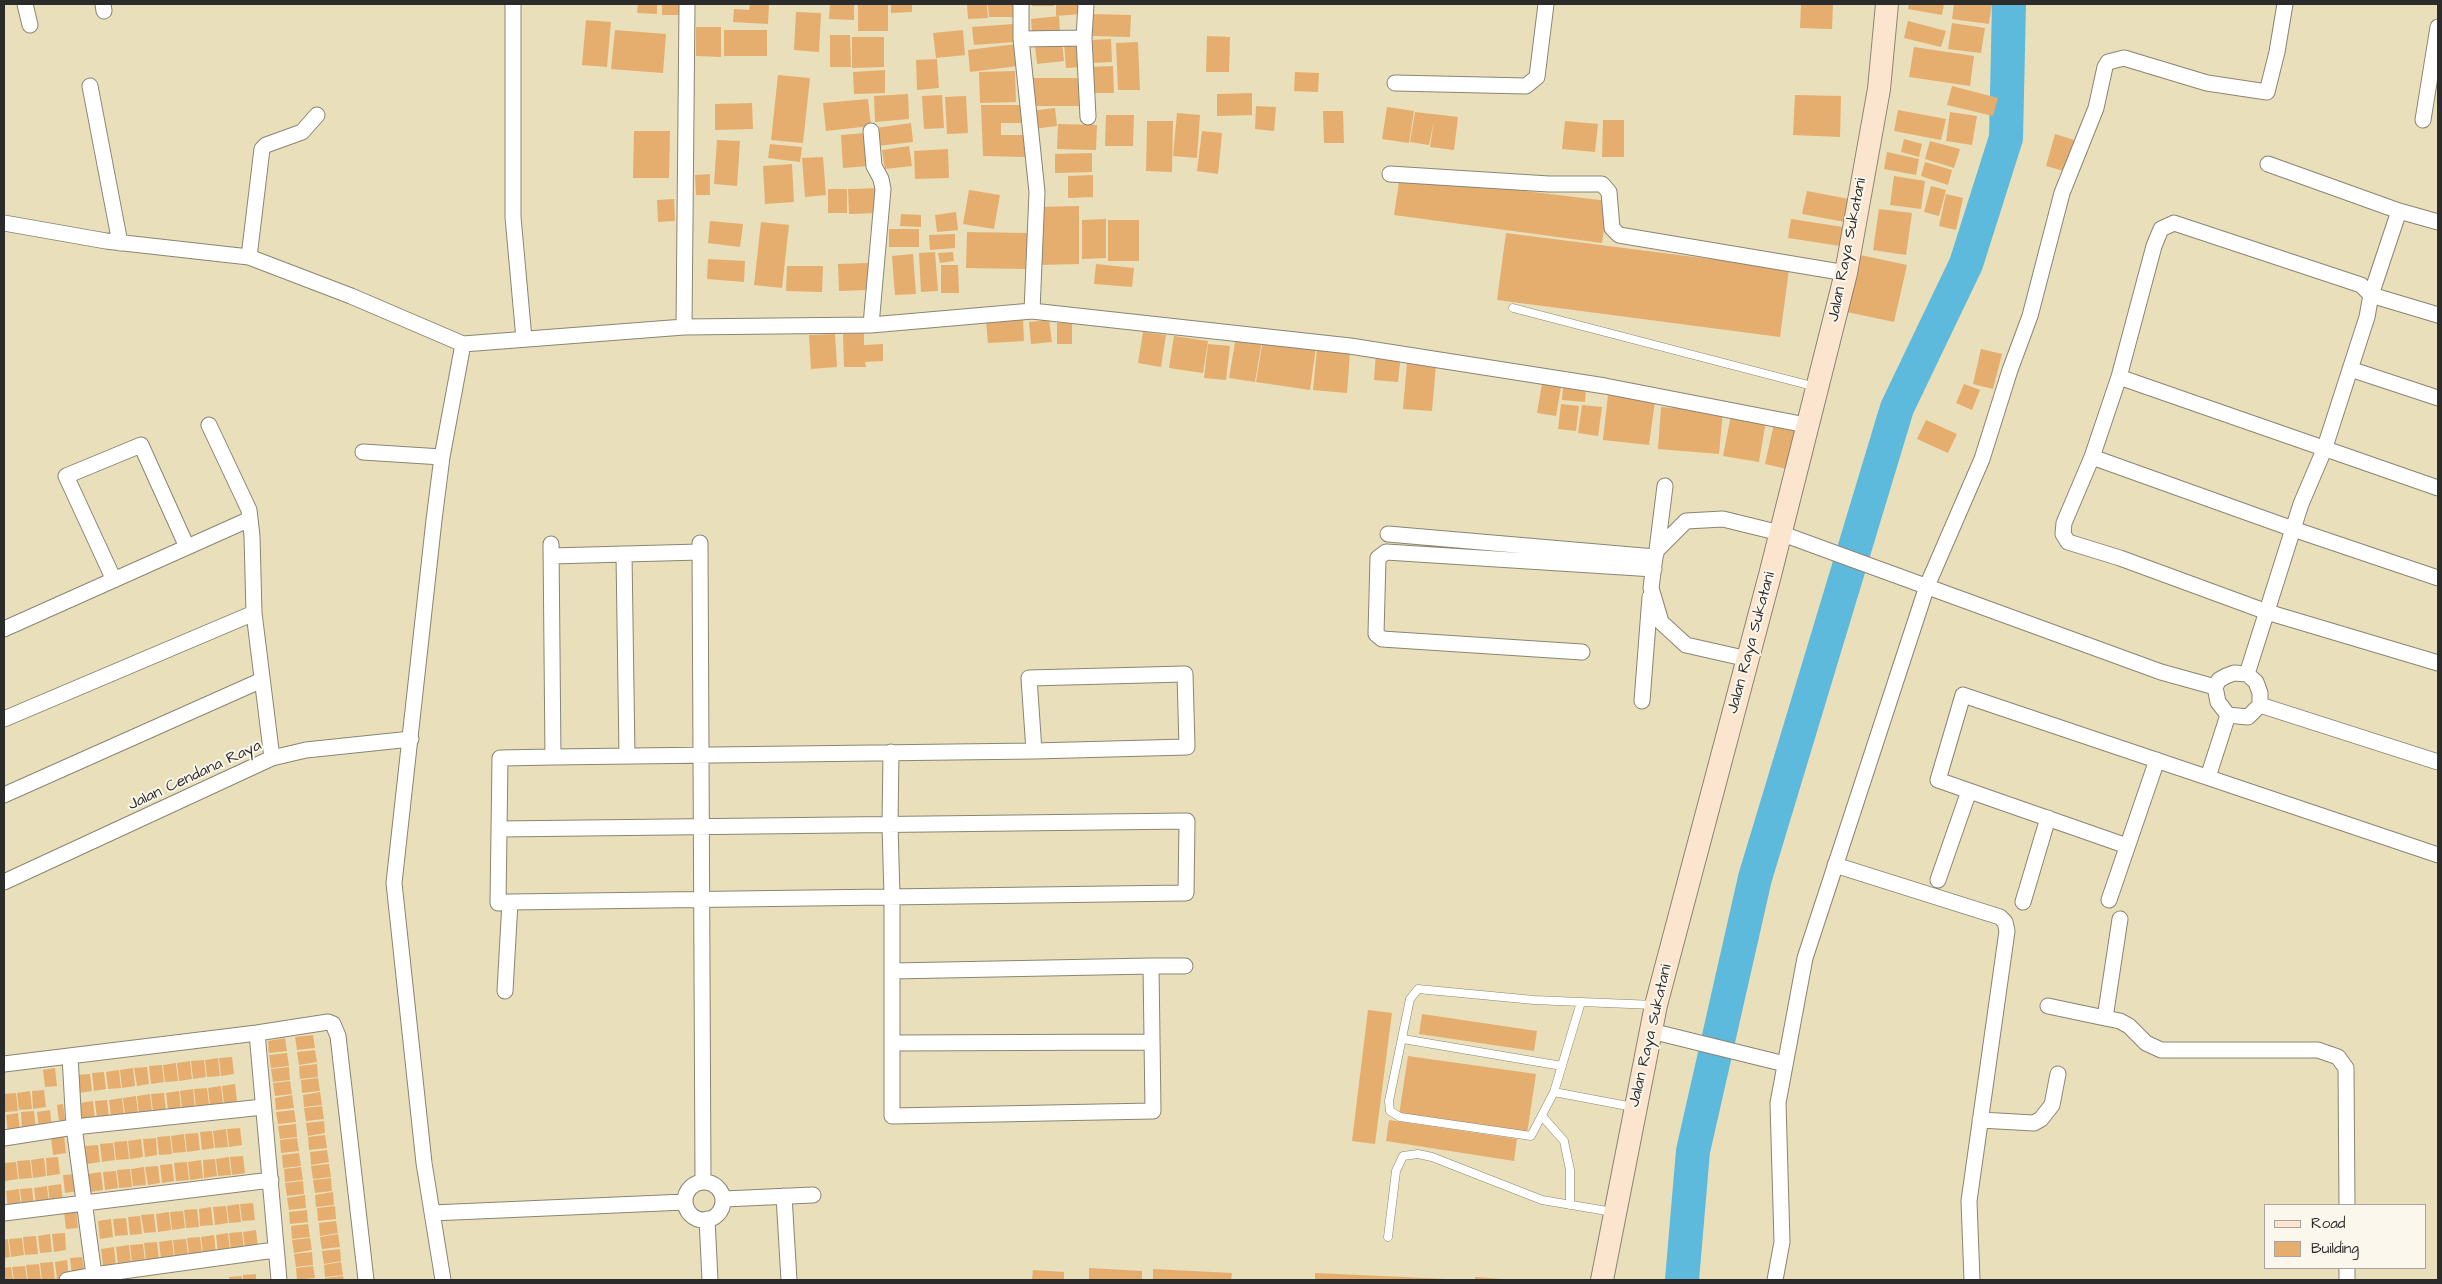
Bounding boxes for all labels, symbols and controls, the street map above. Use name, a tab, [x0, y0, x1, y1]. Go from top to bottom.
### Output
street label: Jalan Raya Sukatani	[1825, 177, 1871, 323]
street label: Jalan Raya Sukatani	[1724, 570, 1780, 716]
street label: Jalan Cendana Raya	[125, 737, 265, 815]
street label: Jalan Raya Sukatani	[1625, 963, 1677, 1109]
legend	[2264, 1204, 2427, 1269]
text: Road	[2311, 1213, 2345, 1234]
text: Building	[2311, 1238, 2359, 1259]

